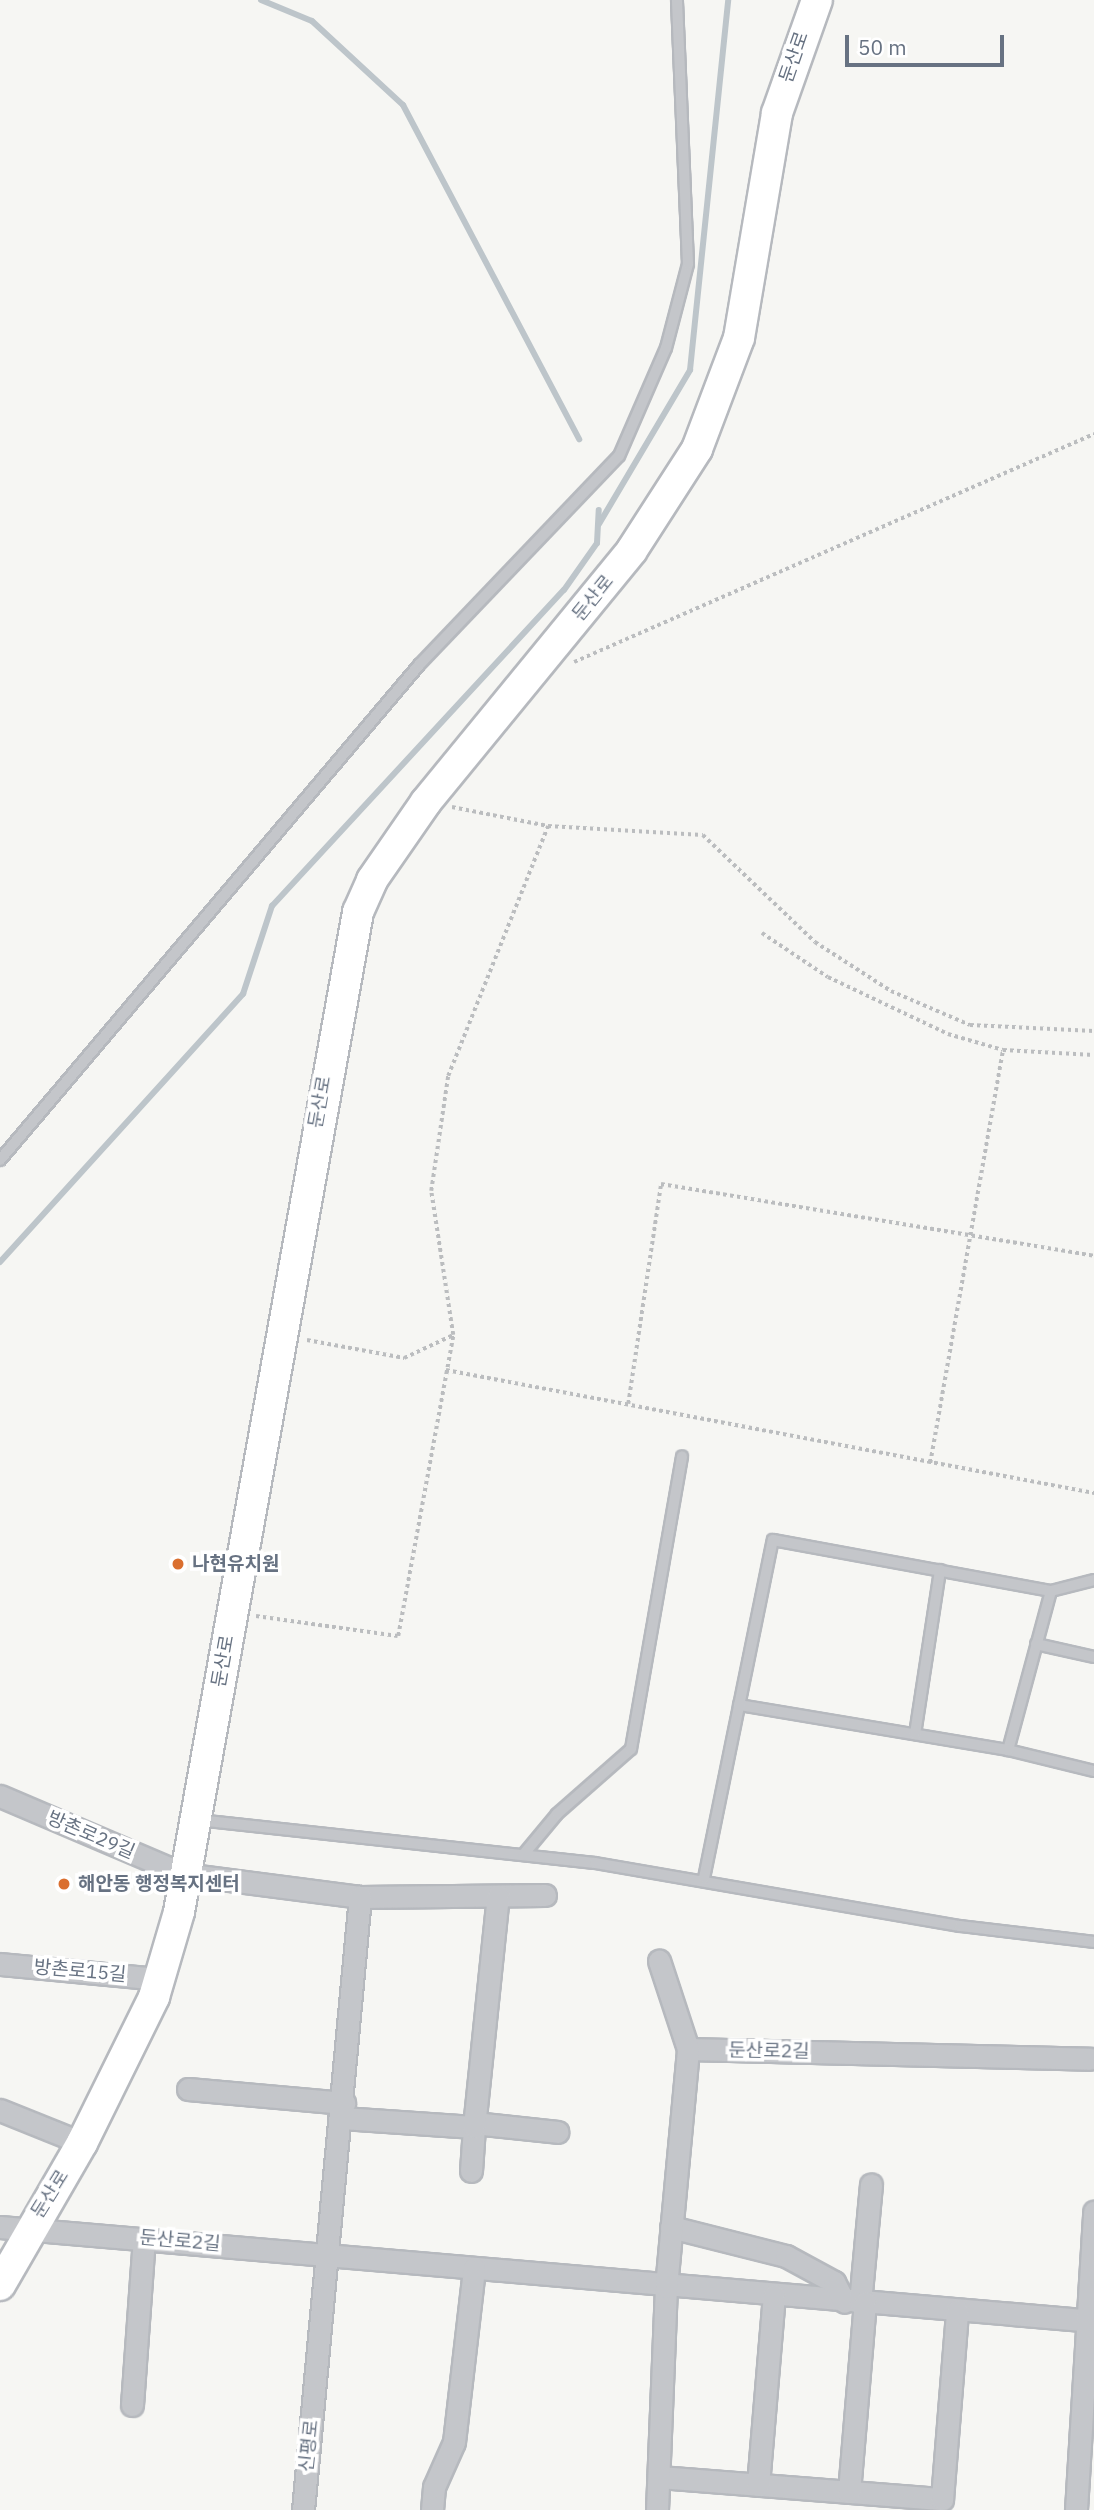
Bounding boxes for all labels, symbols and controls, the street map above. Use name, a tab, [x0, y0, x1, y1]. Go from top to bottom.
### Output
scale bar	[849, 21, 1008, 65]
street label: 둔산로	[775, 28, 813, 86]
text: 50 m	[858, 33, 907, 61]
street label: 둔산로	[568, 570, 618, 626]
street label: 둔산로	[304, 1074, 336, 1130]
place label: 나현유치원	[192, 1553, 279, 1575]
marker: 나현유치원	[170, 1556, 186, 1572]
street label: 둔산로	[207, 1633, 239, 1689]
street label: 방촌로29길	[44, 1806, 138, 1864]
place label: 해안동 행정복지센터	[78, 1873, 240, 1895]
marker: 해안동 행정복지센터	[56, 1876, 72, 1892]
street label: 방촌로15길	[33, 1956, 127, 1986]
street label: 둔산로2길	[728, 2039, 810, 2063]
street label: 둔산로	[26, 2166, 74, 2222]
street label: 둔산로2길	[139, 2226, 221, 2256]
street label: 신평로	[295, 2419, 323, 2473]

